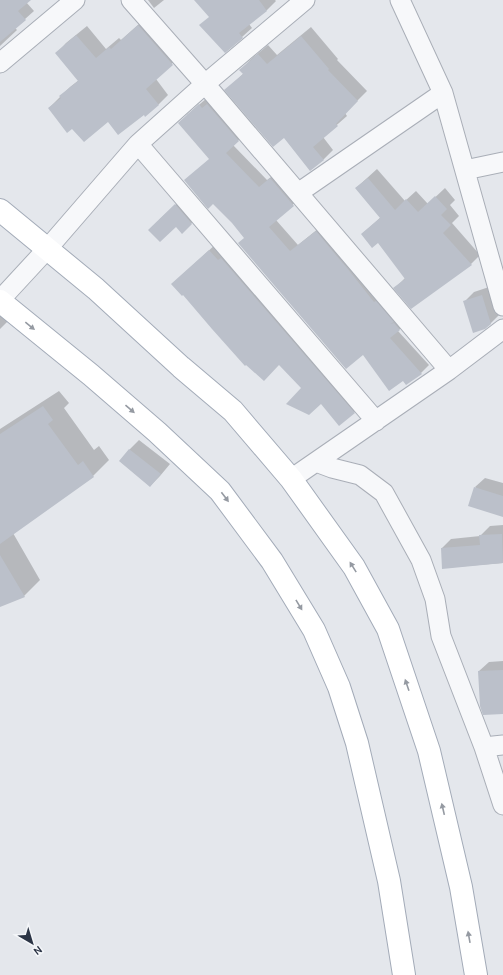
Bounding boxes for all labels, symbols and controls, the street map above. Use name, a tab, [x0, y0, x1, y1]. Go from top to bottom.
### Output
one-way arrow	[25, 322, 36, 330]
one-way arrow	[125, 405, 135, 414]
one-way arrow	[221, 492, 229, 503]
one-way arrow	[350, 561, 357, 573]
one-way arrow	[295, 599, 302, 611]
one-way arrow	[404, 678, 410, 690]
one-way arrow	[439, 803, 445, 816]
north arrow	[12, 923, 52, 963]
one-way arrow	[466, 930, 472, 943]
text: N	[31, 943, 45, 958]

